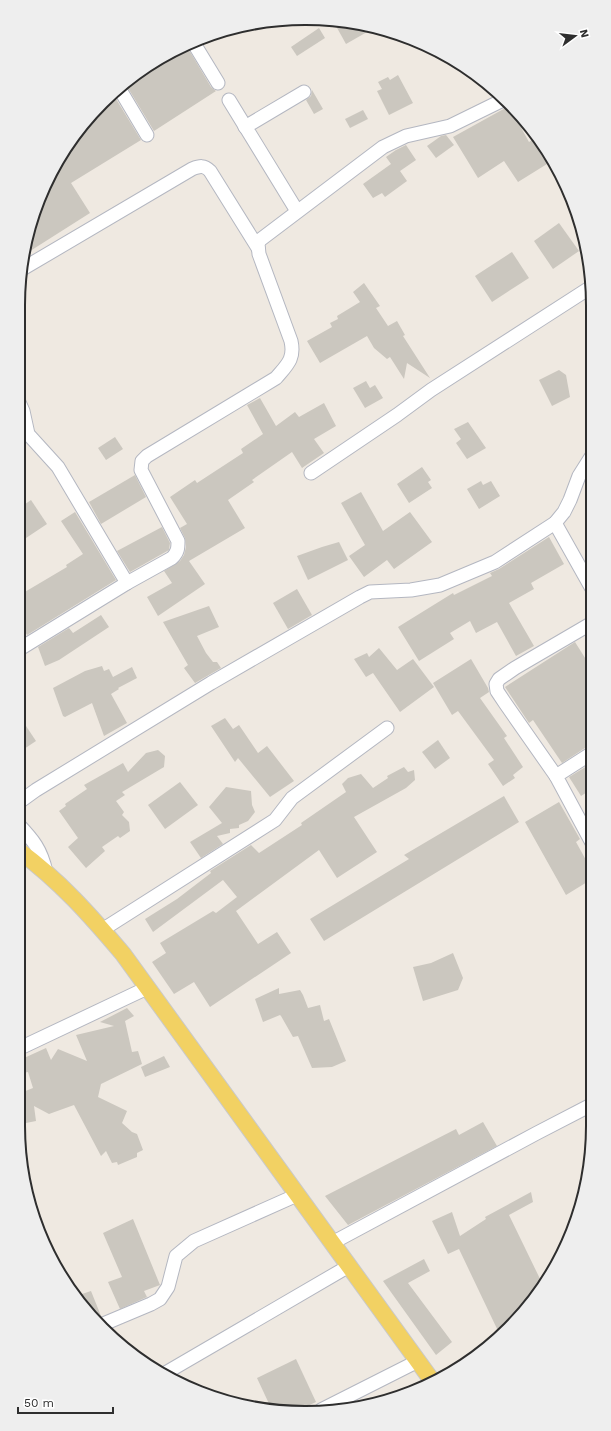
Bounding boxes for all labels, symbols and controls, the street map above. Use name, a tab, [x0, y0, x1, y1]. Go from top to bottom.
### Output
north arrow	[555, 16, 595, 56]
text: N	[577, 28, 592, 39]
scale bar	[18, 1389, 113, 1415]
text: 50 m	[24, 1396, 54, 1410]

